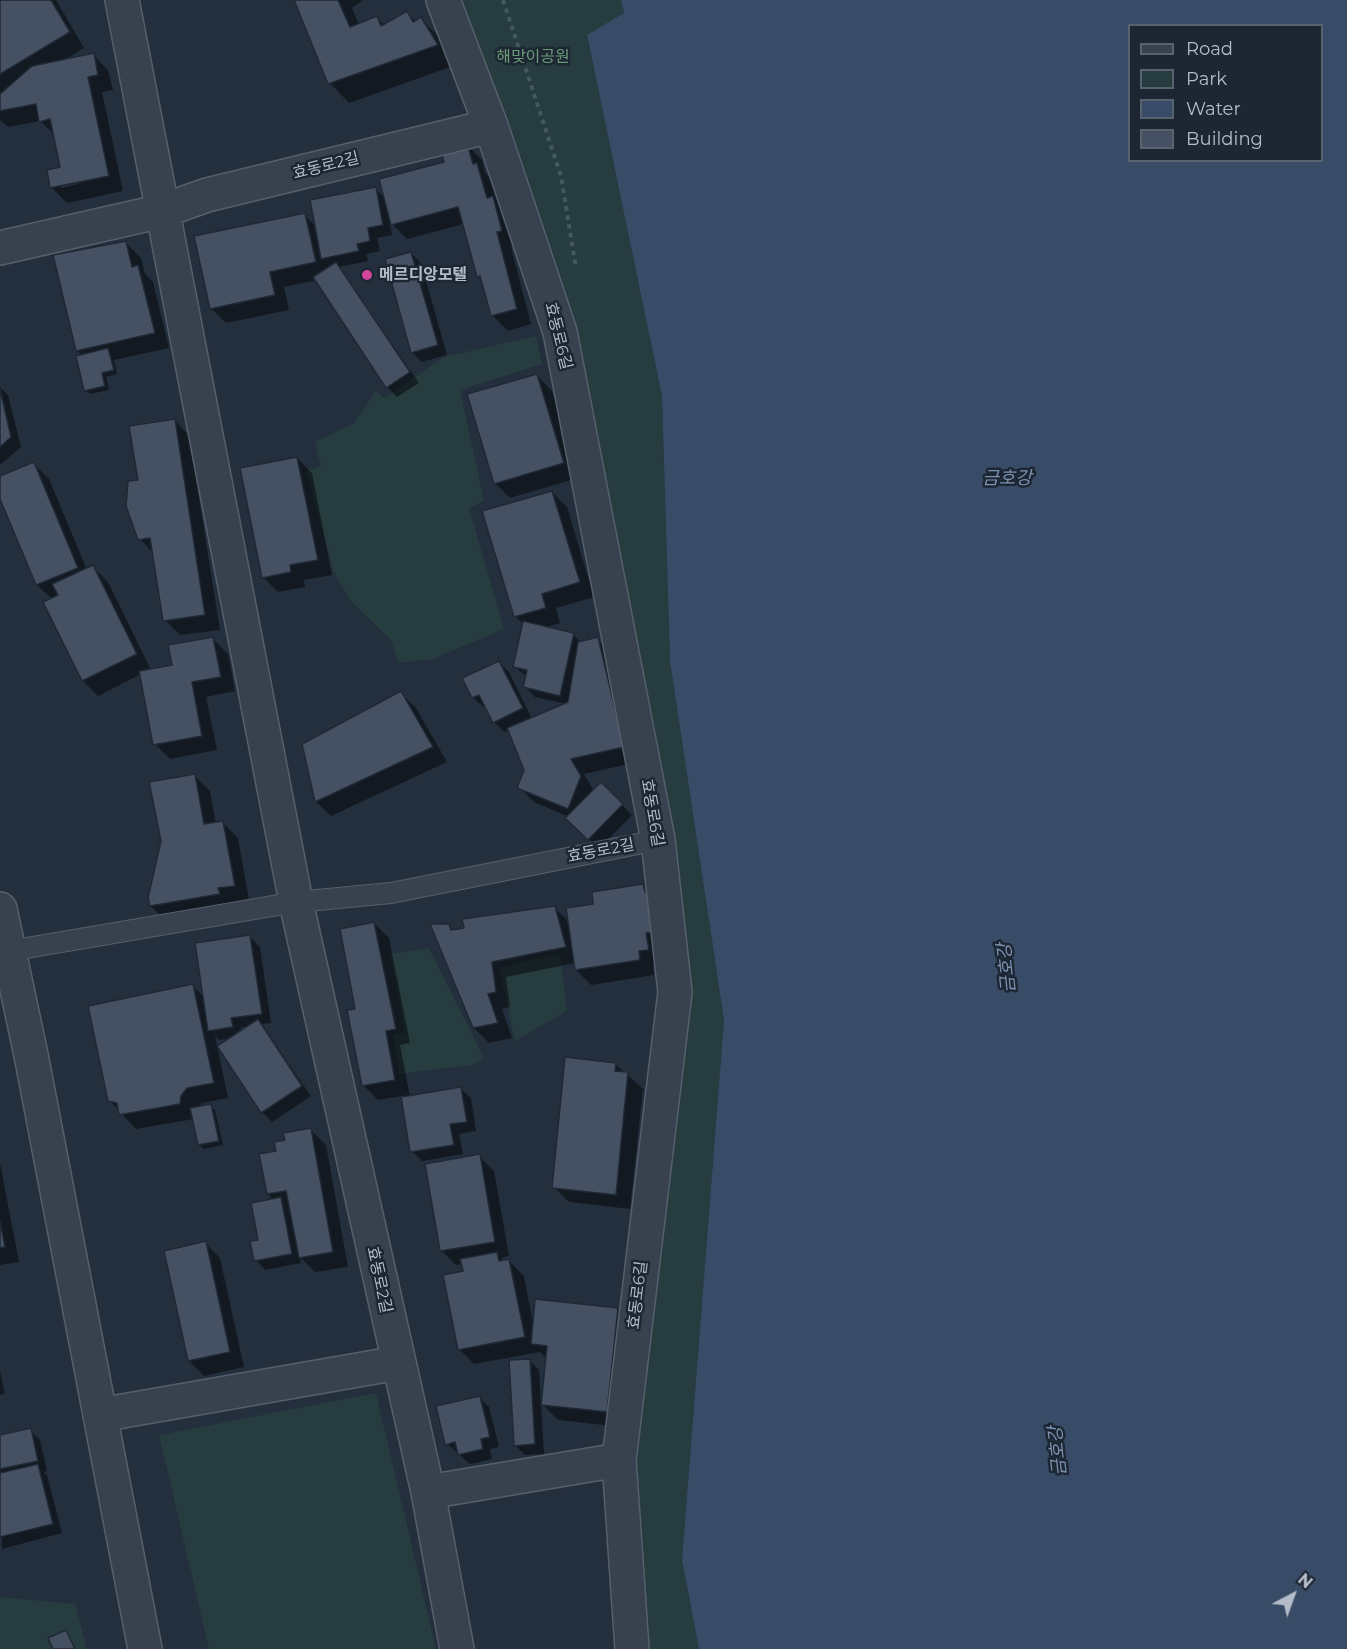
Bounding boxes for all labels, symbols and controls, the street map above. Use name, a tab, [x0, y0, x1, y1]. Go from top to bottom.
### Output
legend	[1128, 24, 1323, 162]
text: Road	[1186, 38, 1233, 60]
park label: 해맞이공원	[496, 47, 570, 67]
text: Park	[1186, 68, 1227, 90]
text: Water	[1186, 98, 1241, 120]
text: Building	[1186, 128, 1263, 150]
street label: 효동로2길	[291, 148, 361, 184]
place label: 메르디앙모텔	[379, 265, 467, 285]
marker: 메르디앙모텔	[360, 268, 374, 282]
street label: 효동로6길	[540, 300, 576, 372]
water label: 금호강	[982, 468, 1032, 490]
street label: 효동로6길	[637, 778, 667, 848]
street label: 효동로2길	[566, 835, 636, 867]
water label: 금호강	[994, 942, 1020, 994]
street label: 효동로2길	[363, 1245, 395, 1315]
street label: 효동로6길	[624, 1260, 652, 1330]
water label: 금호강	[1045, 1425, 1071, 1477]
north arrow	[1263, 1565, 1323, 1625]
text: N	[1294, 1570, 1316, 1592]

